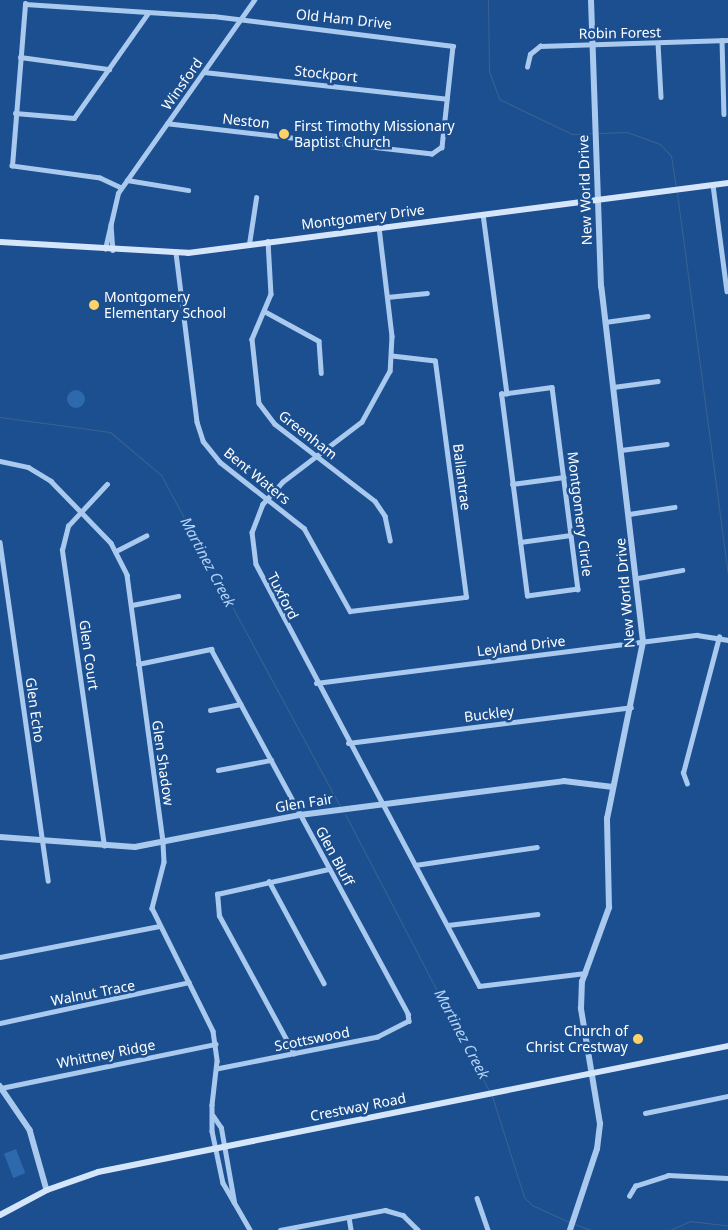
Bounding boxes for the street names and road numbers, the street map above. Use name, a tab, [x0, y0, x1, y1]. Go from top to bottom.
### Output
street label: Old Ham Drive	[295, 6, 393, 32]
street label: Robin Forest	[579, 24, 661, 42]
street label: Winsford	[158, 55, 206, 113]
street label: Stockport	[294, 62, 358, 86]
street label: Neston	[222, 110, 270, 132]
street label: New World Drive	[575, 135, 595, 245]
street label: Montgomery Drive	[300, 201, 426, 233]
street label: Greenham	[275, 407, 341, 463]
street label: Ballantrae	[450, 443, 474, 511]
street label: Bent Waters	[220, 444, 294, 508]
street label: Montgomery Circle	[564, 451, 596, 577]
street label: New World Drive	[612, 537, 638, 649]
street label: Tuxford	[264, 570, 302, 622]
street label: Glen Court	[76, 619, 102, 691]
street label: Leyland Drive	[476, 632, 566, 660]
street label: Glen Echo	[22, 676, 48, 744]
street label: Buckley	[463, 703, 515, 725]
street label: Glen Shadow	[149, 719, 177, 807]
street label: Glen Fair	[274, 790, 334, 816]
street label: Glen Bluff	[312, 823, 358, 889]
street label: Walnut Trace	[50, 977, 136, 1009]
street label: Scottswood	[273, 1023, 351, 1055]
street label: Whittney Ridge	[55, 1036, 157, 1072]
street label: Crestway Road	[309, 1089, 407, 1125]

